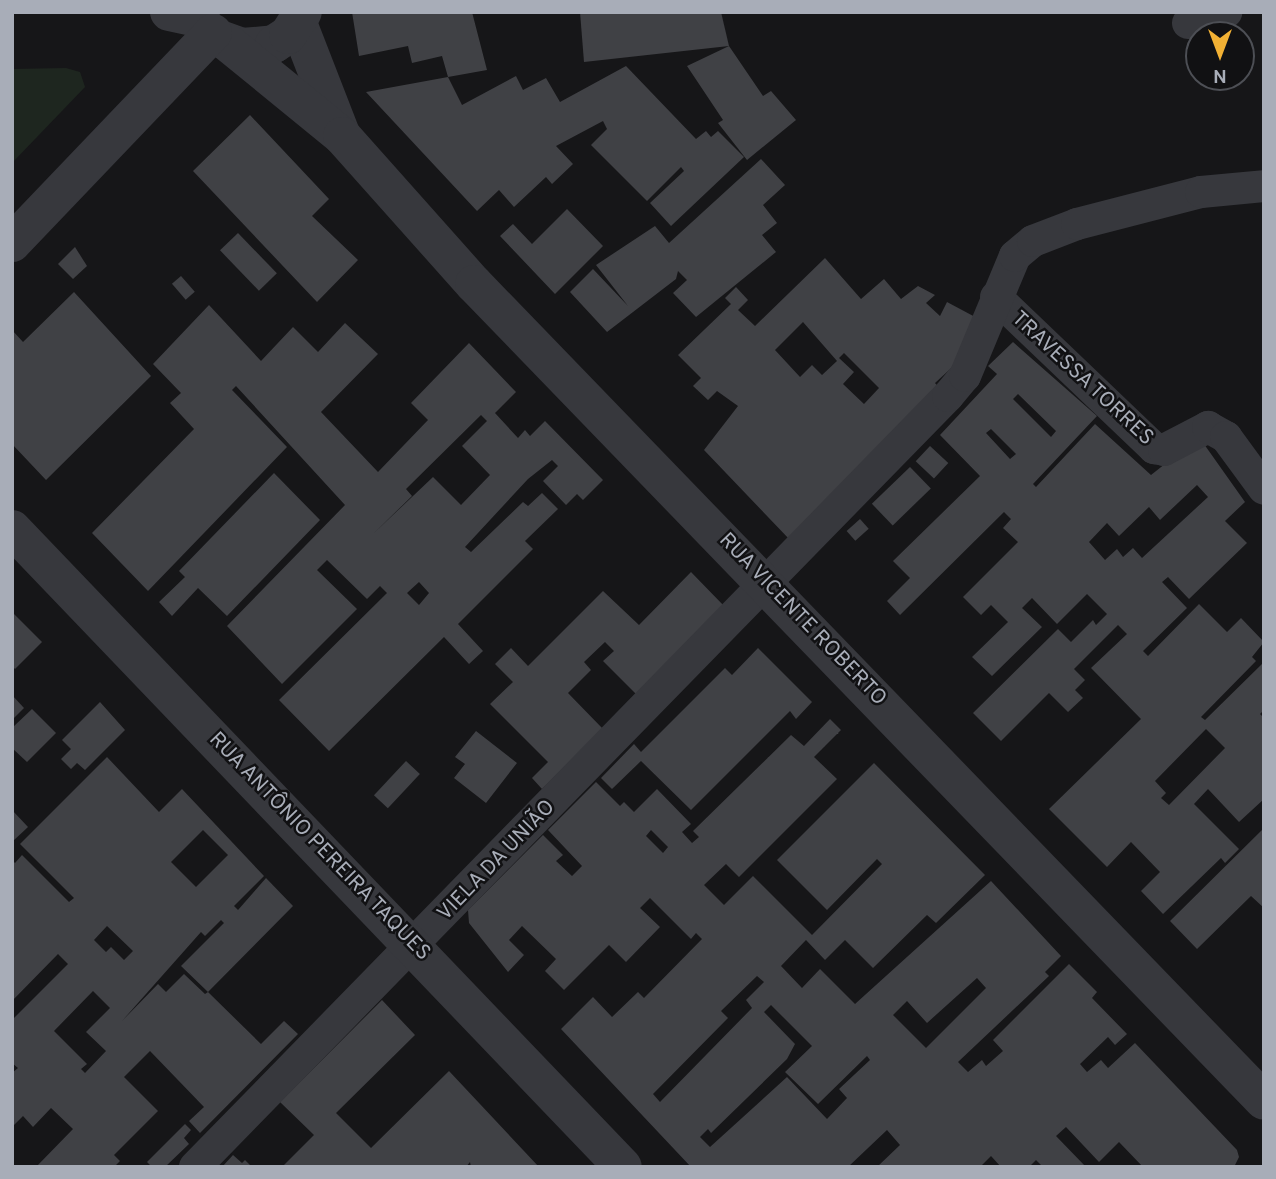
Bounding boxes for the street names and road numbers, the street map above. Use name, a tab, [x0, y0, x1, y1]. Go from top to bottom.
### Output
street label: TRAVESSA TORRES	[1005, 306, 1159, 452]
street label: RUA VICENTE ROBERTO	[712, 528, 892, 712]
street label: RUA ANTÔNIO PEREIRA TAQUES	[202, 726, 436, 968]
street label: VIELA DA UNIÃO	[432, 795, 562, 927]

